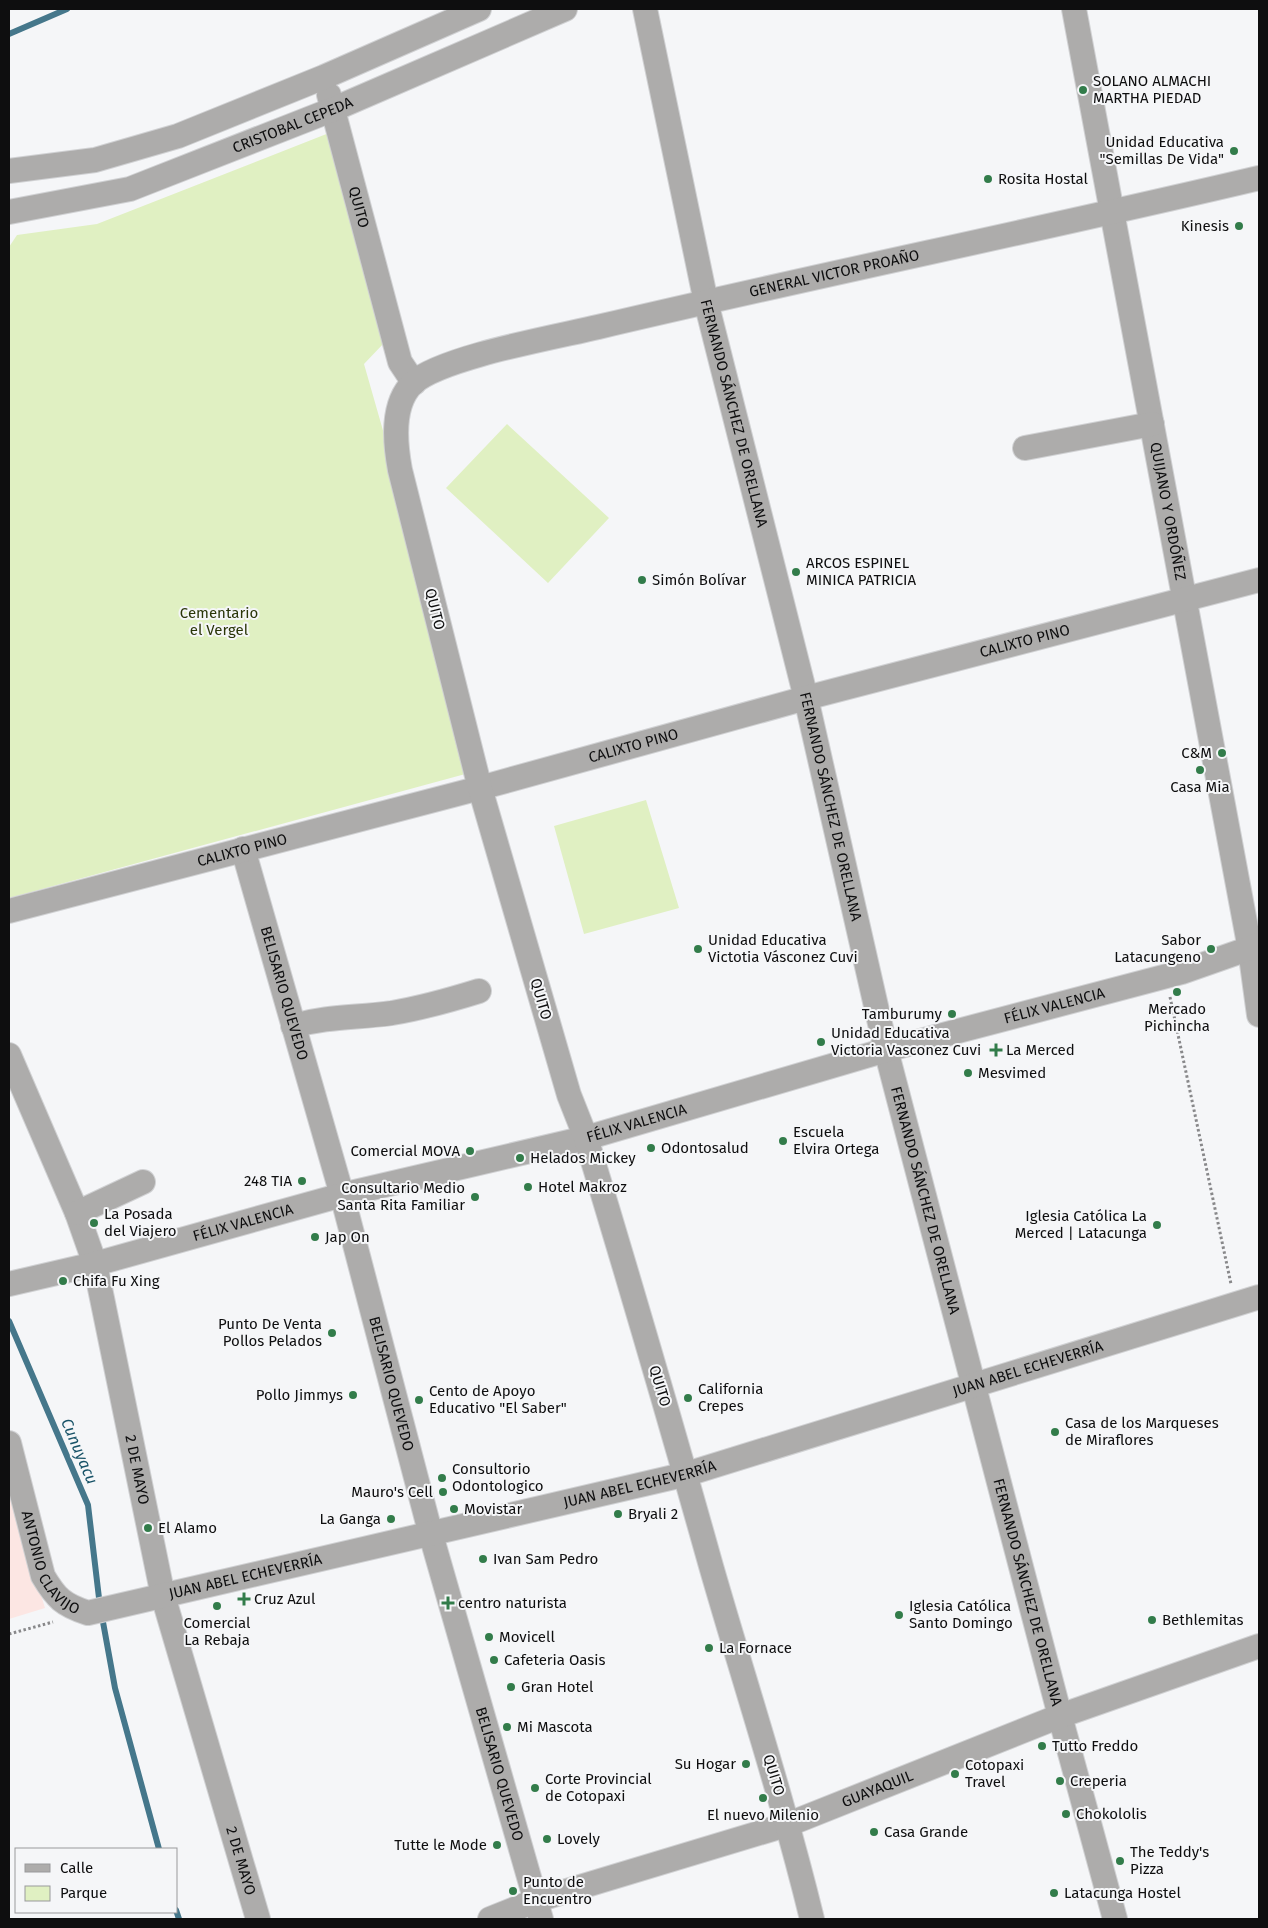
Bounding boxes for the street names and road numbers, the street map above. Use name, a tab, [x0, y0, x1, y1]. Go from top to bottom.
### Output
street label: CRISTOBAL CEPEDA	[230, 93, 356, 157]
street label: QUITO	[345, 184, 373, 230]
street label: GENERAL VICTOR PROAÑO	[747, 246, 921, 301]
street label: FERNANDO SÁNCHEZ DE ORELLANA	[697, 297, 772, 530]
street label: QUIJANO Y ORDÓÑEZ	[1146, 441, 1190, 582]
street label: QUITO	[421, 586, 449, 632]
street label: CALIXTO PINO	[978, 621, 1072, 661]
street label: FERNANDO SÁNCHEZ DE ORELLANA	[796, 690, 866, 923]
street label: CALIXTO PINO	[587, 725, 680, 767]
street label: CALIXTO PINO	[195, 830, 289, 870]
street label: BELISARIO QUEVEDO	[257, 924, 312, 1062]
street label: QUITO	[527, 976, 555, 1022]
street label: FÉLIX VALENCIA	[1002, 984, 1107, 1028]
street label: FERNANDO SÁNCHEZ DE ORELLANA	[887, 1085, 964, 1316]
street label: FÉLIX VALENCIA	[584, 1100, 689, 1146]
street label: FÉLIX VALENCIA	[191, 1200, 296, 1245]
street label: BELISARIO QUEVEDO	[365, 1314, 418, 1453]
street label: JUAN ABEL ECHEVERRÍA	[950, 1337, 1105, 1400]
street label: QUITO	[645, 1363, 675, 1409]
street label: 2 DE MAYO	[121, 1433, 153, 1506]
street label: JUAN ABEL ECHEVERRÍA	[562, 1456, 719, 1511]
street label: FERNANDO SÁNCHEZ DE ORELLANA	[989, 1476, 1066, 1708]
street label: ANTONIO CLAVIJO	[18, 1509, 82, 1618]
street label: JUAN ABEL ECHEVERRÍA	[167, 1550, 324, 1603]
street label: BELISARIO QUEVEDO	[472, 1705, 527, 1843]
street label: QUITO	[759, 1752, 789, 1798]
street label: GUAYAQUIL	[839, 1766, 916, 1811]
street label: 2 DE MAYO	[222, 1824, 260, 1897]

